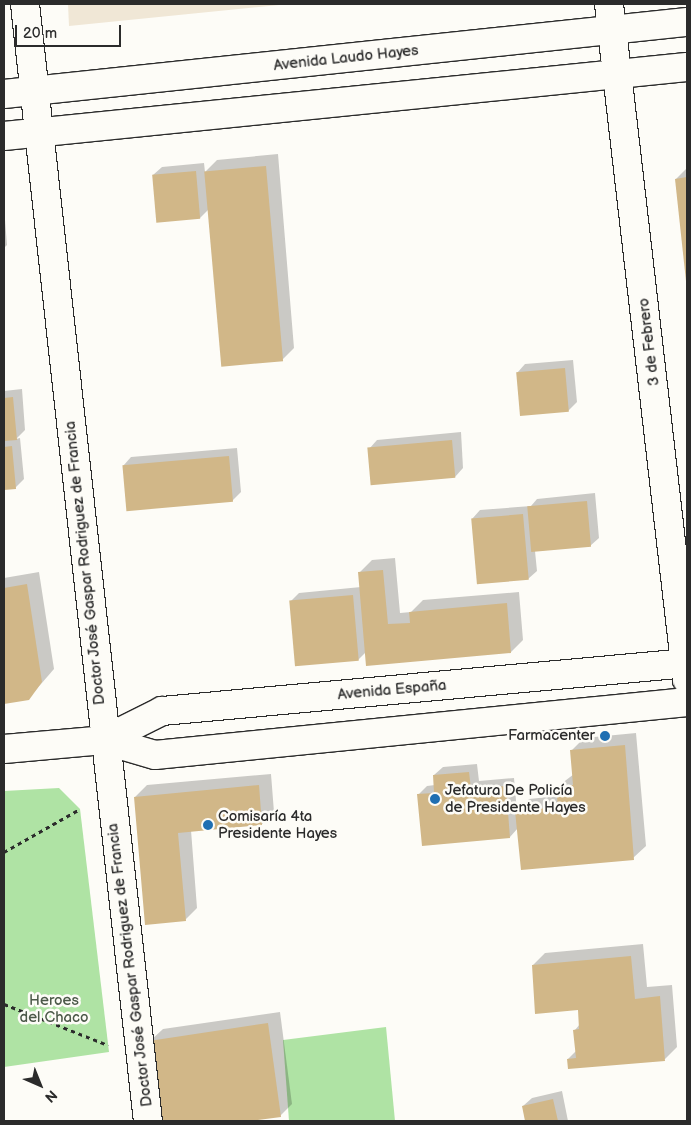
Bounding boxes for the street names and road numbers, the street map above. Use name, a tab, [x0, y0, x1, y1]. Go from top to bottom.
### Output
street label: Avenida Laudo Hayes	[273, 41, 419, 75]
street label: 3 de Febrero	[635, 297, 663, 387]
street label: Doctor José Gaspar Rodriguez de Francia	[61, 420, 109, 706]
street label: Avenida España	[337, 676, 447, 704]
street label: Doctor José Gaspar Rodriguez de Francia	[104, 822, 156, 1108]

